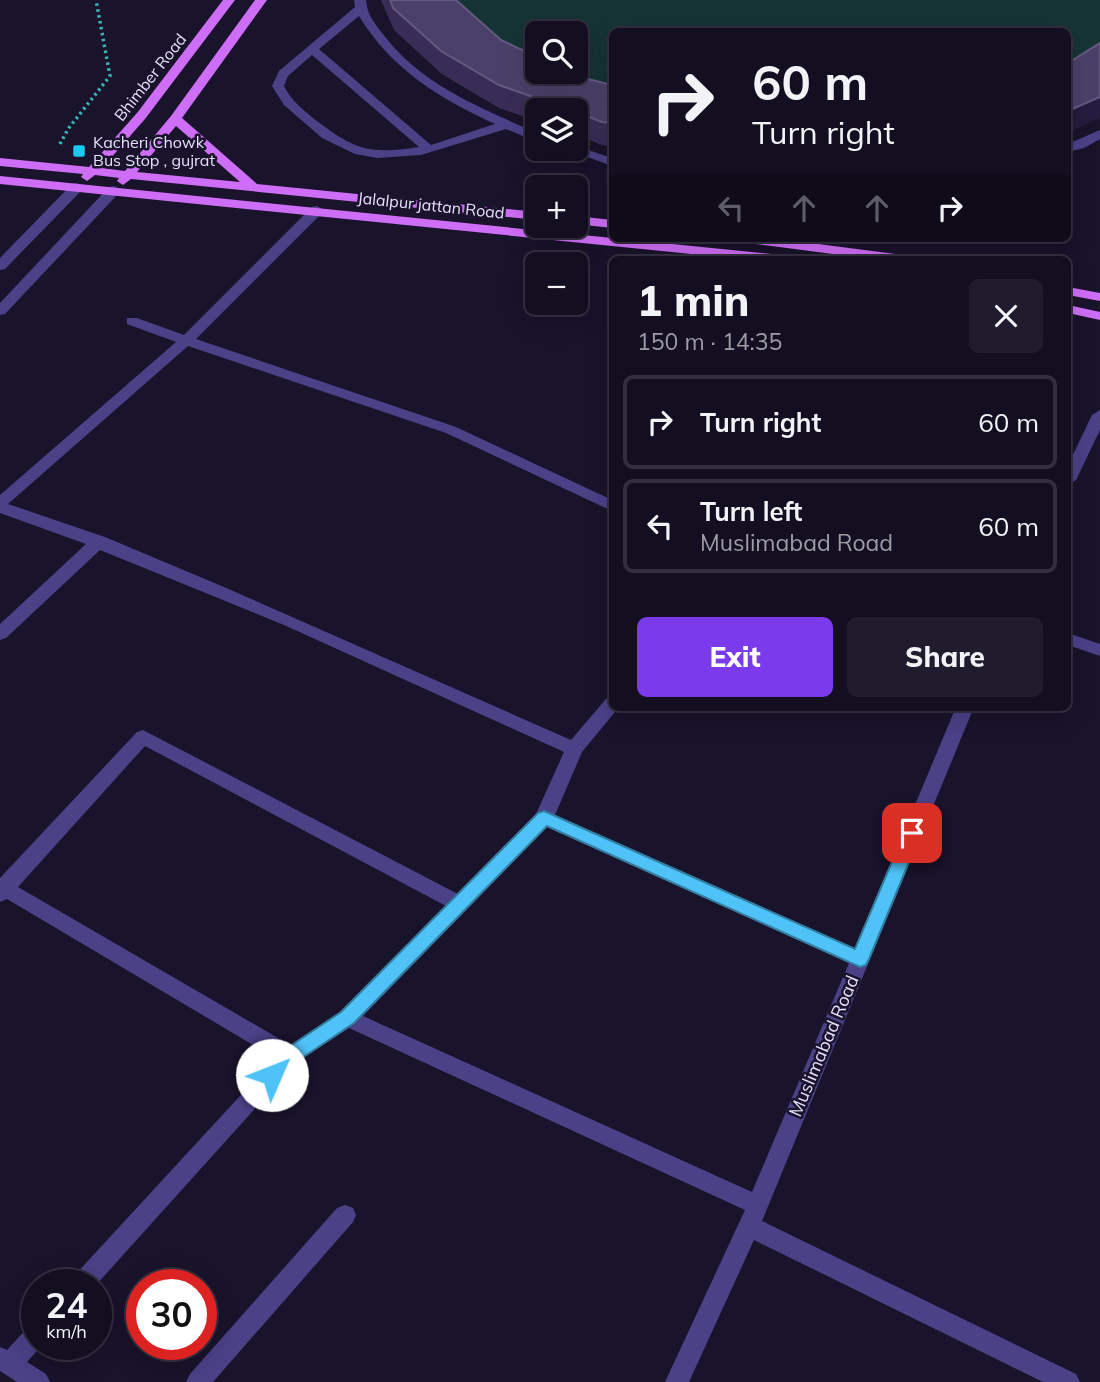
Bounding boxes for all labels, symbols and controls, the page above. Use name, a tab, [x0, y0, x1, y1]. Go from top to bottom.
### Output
map controls	[525, 21, 588, 315]
button: search	[525, 21, 588, 84]
street label: Bhimber Road	[110, 29, 190, 125]
text: 60 m	[752, 51, 868, 112]
icon: right	[637, 56, 728, 147]
button: layers	[525, 98, 588, 161]
text: Turn right	[752, 112, 895, 152]
place label: Kacheri Chowk Bus Stop , gujrat	[93, 132, 215, 170]
marker: Kacheri Chowk Bus Stop , gujrat	[71, 143, 87, 159]
button: +	[525, 175, 588, 238]
street label: Jalalpur jattan Road	[357, 187, 505, 223]
icon: left	[712, 189, 750, 227]
icon: ahead	[785, 189, 823, 227]
icon: ahead	[858, 189, 896, 227]
icon: right	[931, 189, 969, 227]
button: −	[525, 252, 588, 315]
text: 1 min	[637, 274, 750, 327]
button: close	[969, 279, 1043, 353]
text: 150 m · 14:35	[637, 327, 782, 356]
icon: right	[641, 403, 679, 441]
text: Turn right	[700, 406, 821, 439]
text: 60 m	[978, 406, 1039, 439]
text: Turn left	[700, 495, 802, 528]
icon: left	[641, 507, 679, 545]
text: 60 m	[978, 510, 1039, 543]
text: Muslimabad Road	[700, 528, 893, 557]
button: Exit	[637, 617, 833, 697]
button: Share	[847, 617, 1043, 697]
pin	[882, 803, 942, 863]
icon: arrive	[893, 814, 931, 852]
street label: Muslimabad Road	[783, 972, 864, 1120]
position arrow	[235, 1038, 309, 1112]
speed limit sign: 30	[126, 1269, 217, 1360]
text: 24	[45, 1283, 88, 1327]
text: km/h	[46, 1320, 87, 1343]

